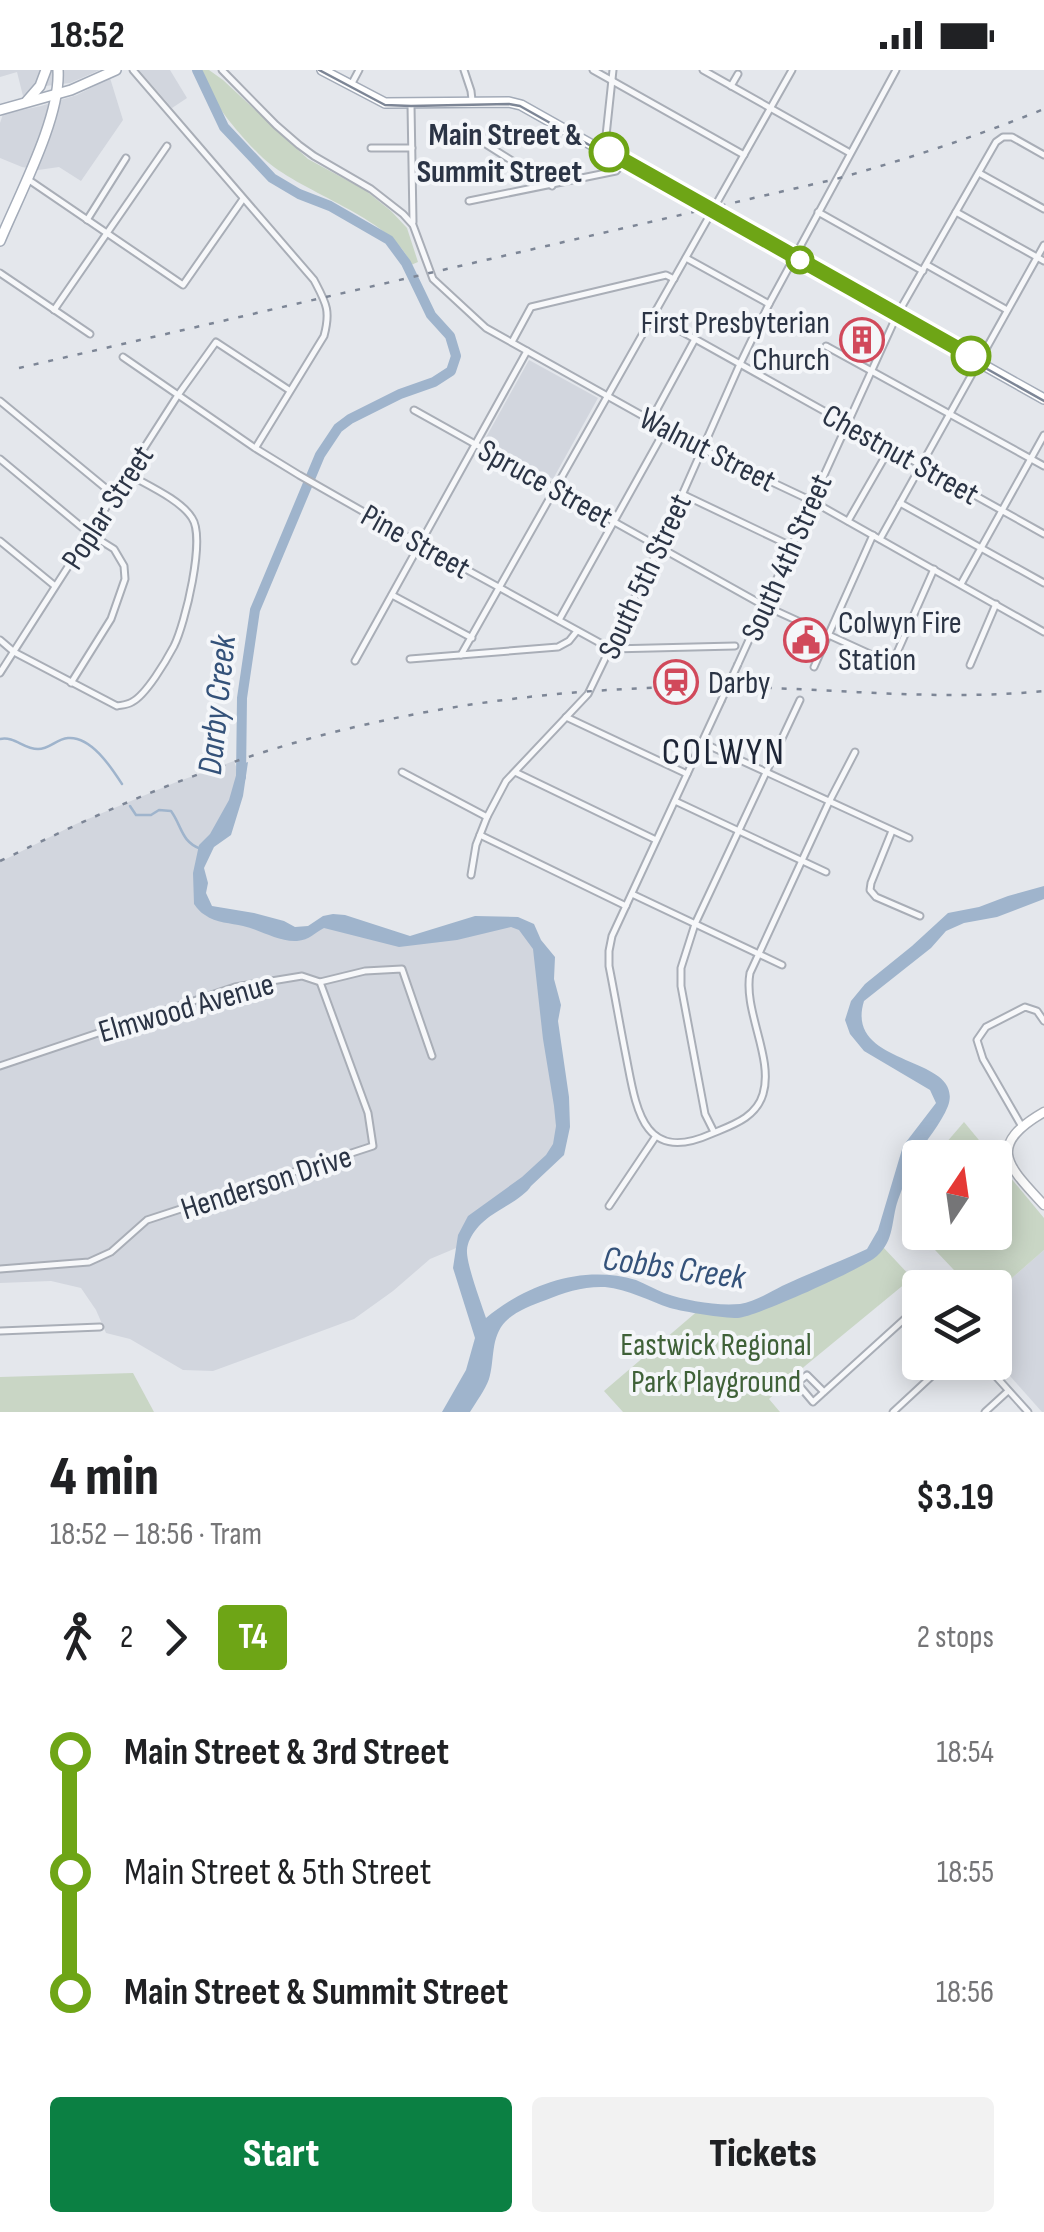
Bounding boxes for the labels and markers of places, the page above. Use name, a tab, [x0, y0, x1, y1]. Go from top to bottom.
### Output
place label: Main Street & Summit Street	[417, 116, 582, 192]
marker: Main Street & Summit Street	[590, 133, 628, 171]
unlabelled marker	[787, 247, 813, 273]
place label: First Presbyterian Church	[641, 304, 830, 380]
building icon: First Presbyterian Church	[839, 317, 885, 363]
unlabelled marker	[952, 337, 990, 375]
place label: Colwyn Fire Station	[838, 604, 962, 680]
public building icon: Colwyn Fire Station	[783, 617, 829, 663]
station icon: Darby	[653, 659, 699, 705]
place label: Darby	[708, 664, 770, 703]

